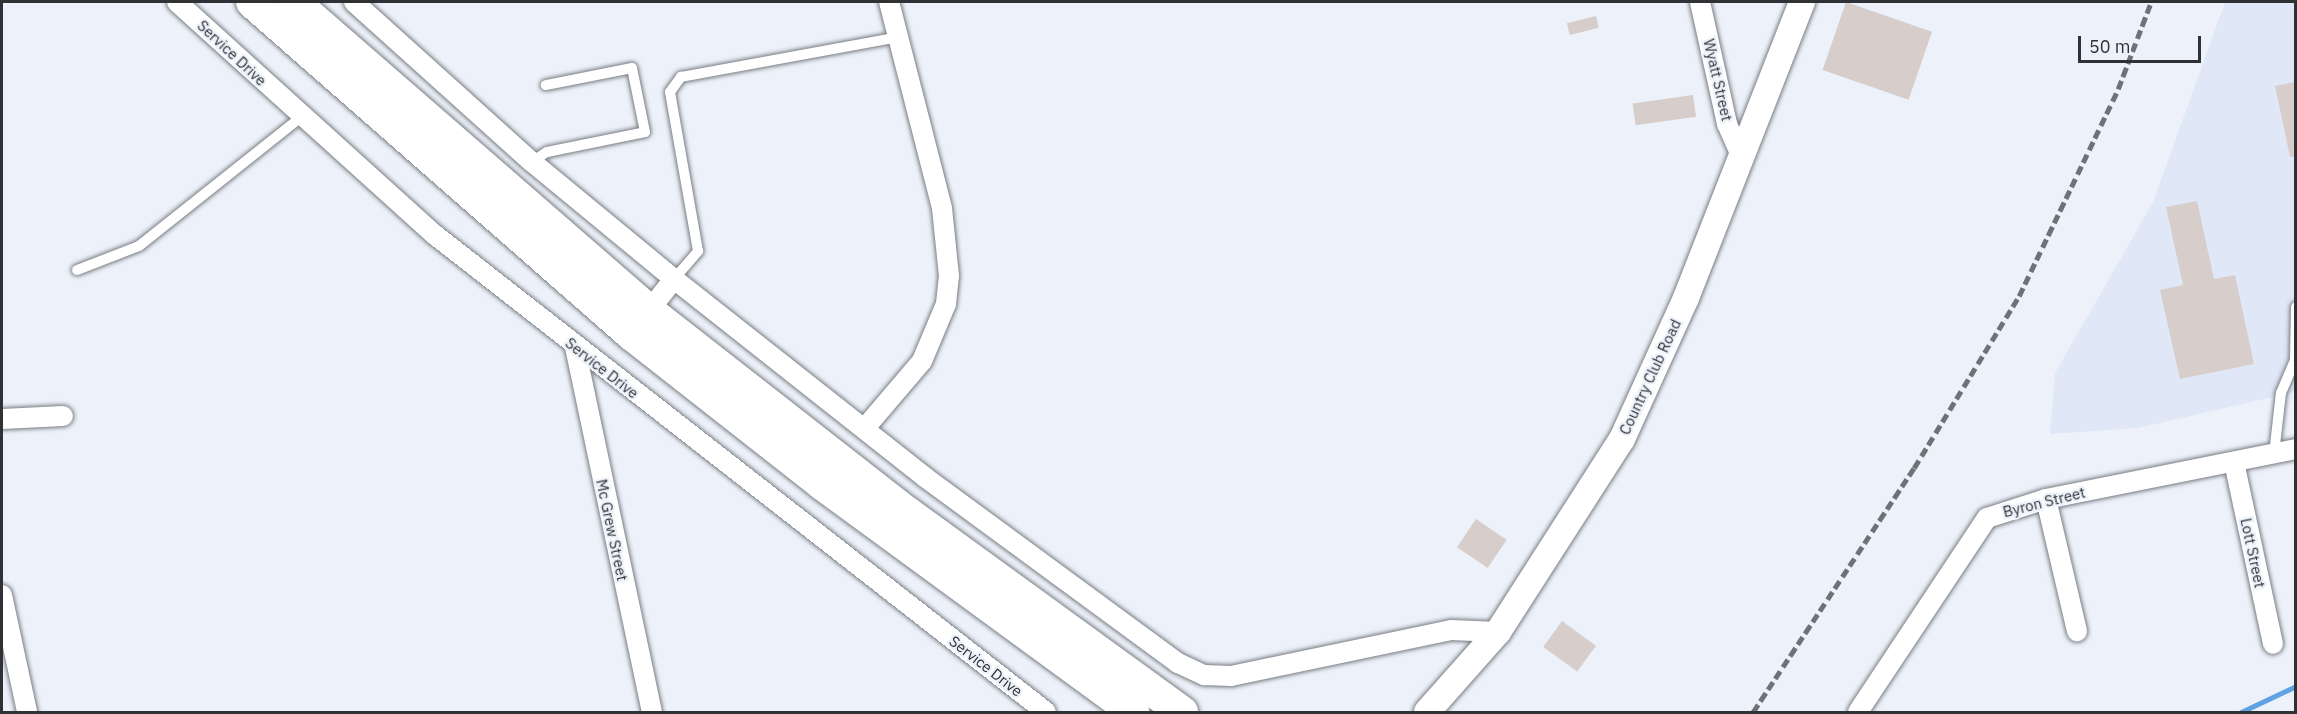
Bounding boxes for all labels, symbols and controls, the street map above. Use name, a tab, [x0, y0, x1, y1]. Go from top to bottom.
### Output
street label: Service Drive	[194, 16, 270, 90]
scale bar	[2081, 24, 2204, 62]
text: 50 m	[2089, 35, 2131, 58]
street label: Wyatt Street	[1700, 37, 1736, 123]
street label: Country Club Road	[1615, 316, 1685, 438]
street label: Service Drive	[562, 334, 642, 402]
street label: Mc Grew Street	[592, 478, 632, 582]
street label: Byron Street	[2001, 483, 2087, 521]
street label: Lott Street	[2237, 516, 2269, 590]
street label: Service Drive	[946, 632, 1026, 700]

